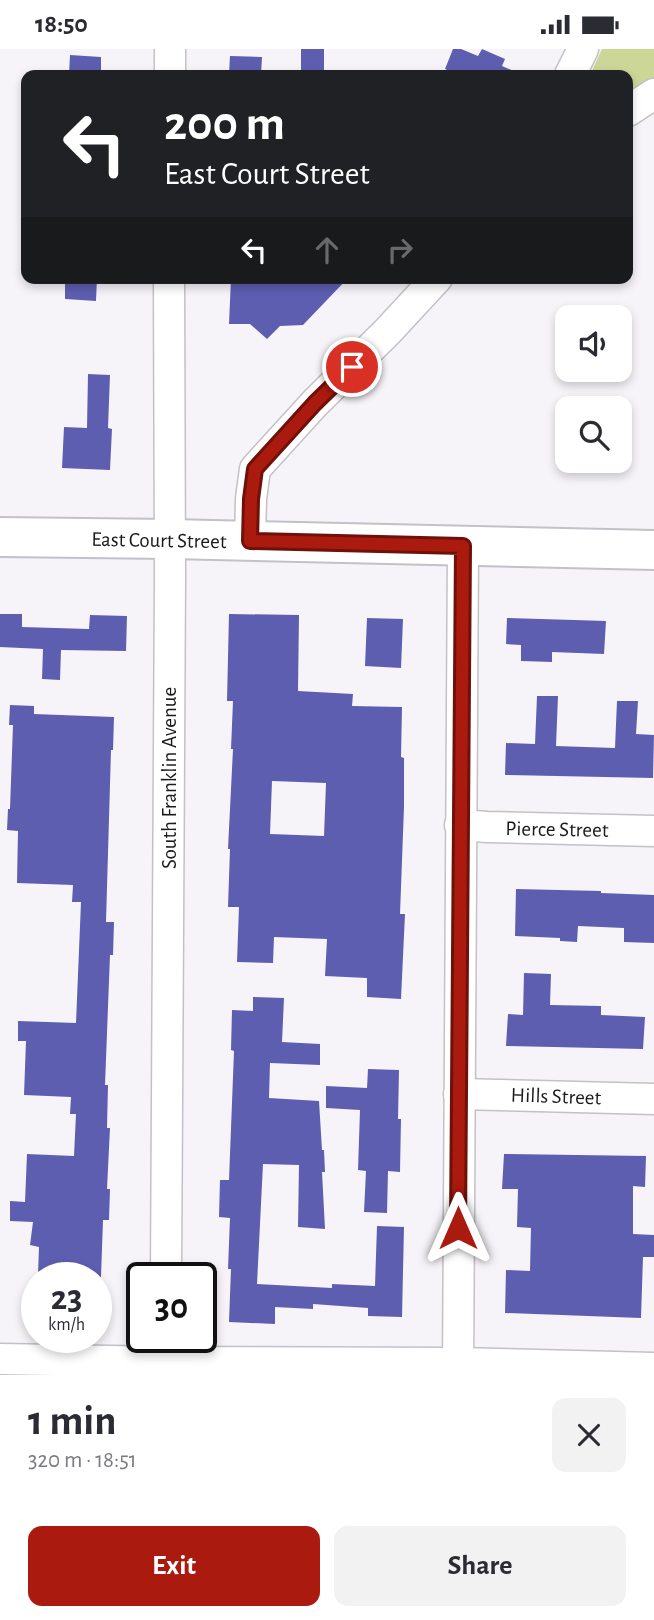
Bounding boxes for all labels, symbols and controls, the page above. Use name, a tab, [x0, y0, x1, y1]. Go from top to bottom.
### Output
text: 18:50	[35, 11, 88, 37]
icon: left	[49, 98, 140, 189]
text: 200 m	[164, 100, 285, 149]
text: East Court Street	[164, 158, 370, 190]
icon: left	[235, 231, 273, 269]
icon: ahead	[308, 231, 346, 269]
icon: right	[381, 231, 419, 269]
map controls	[555, 305, 632, 473]
button: sound	[555, 305, 632, 382]
pin	[322, 337, 382, 397]
icon: arrive	[333, 348, 371, 386]
button: search	[555, 396, 632, 473]
street label: East Court Street	[91, 529, 227, 552]
street label: South Franklin Avenue	[159, 687, 180, 869]
street label: Pierce Street	[505, 818, 609, 841]
street label: Hills Street	[510, 1084, 602, 1109]
position arrow	[421, 1191, 495, 1265]
speed limit sign: 30	[126, 1262, 217, 1353]
text: 23	[51, 1281, 82, 1316]
text: km/h	[48, 1316, 85, 1334]
button: close	[552, 1398, 626, 1472]
text: 1 min	[28, 1400, 117, 1442]
text: 320 m · 18:51	[28, 1449, 137, 1472]
button: Exit	[28, 1526, 320, 1606]
button: Share	[334, 1526, 626, 1606]

